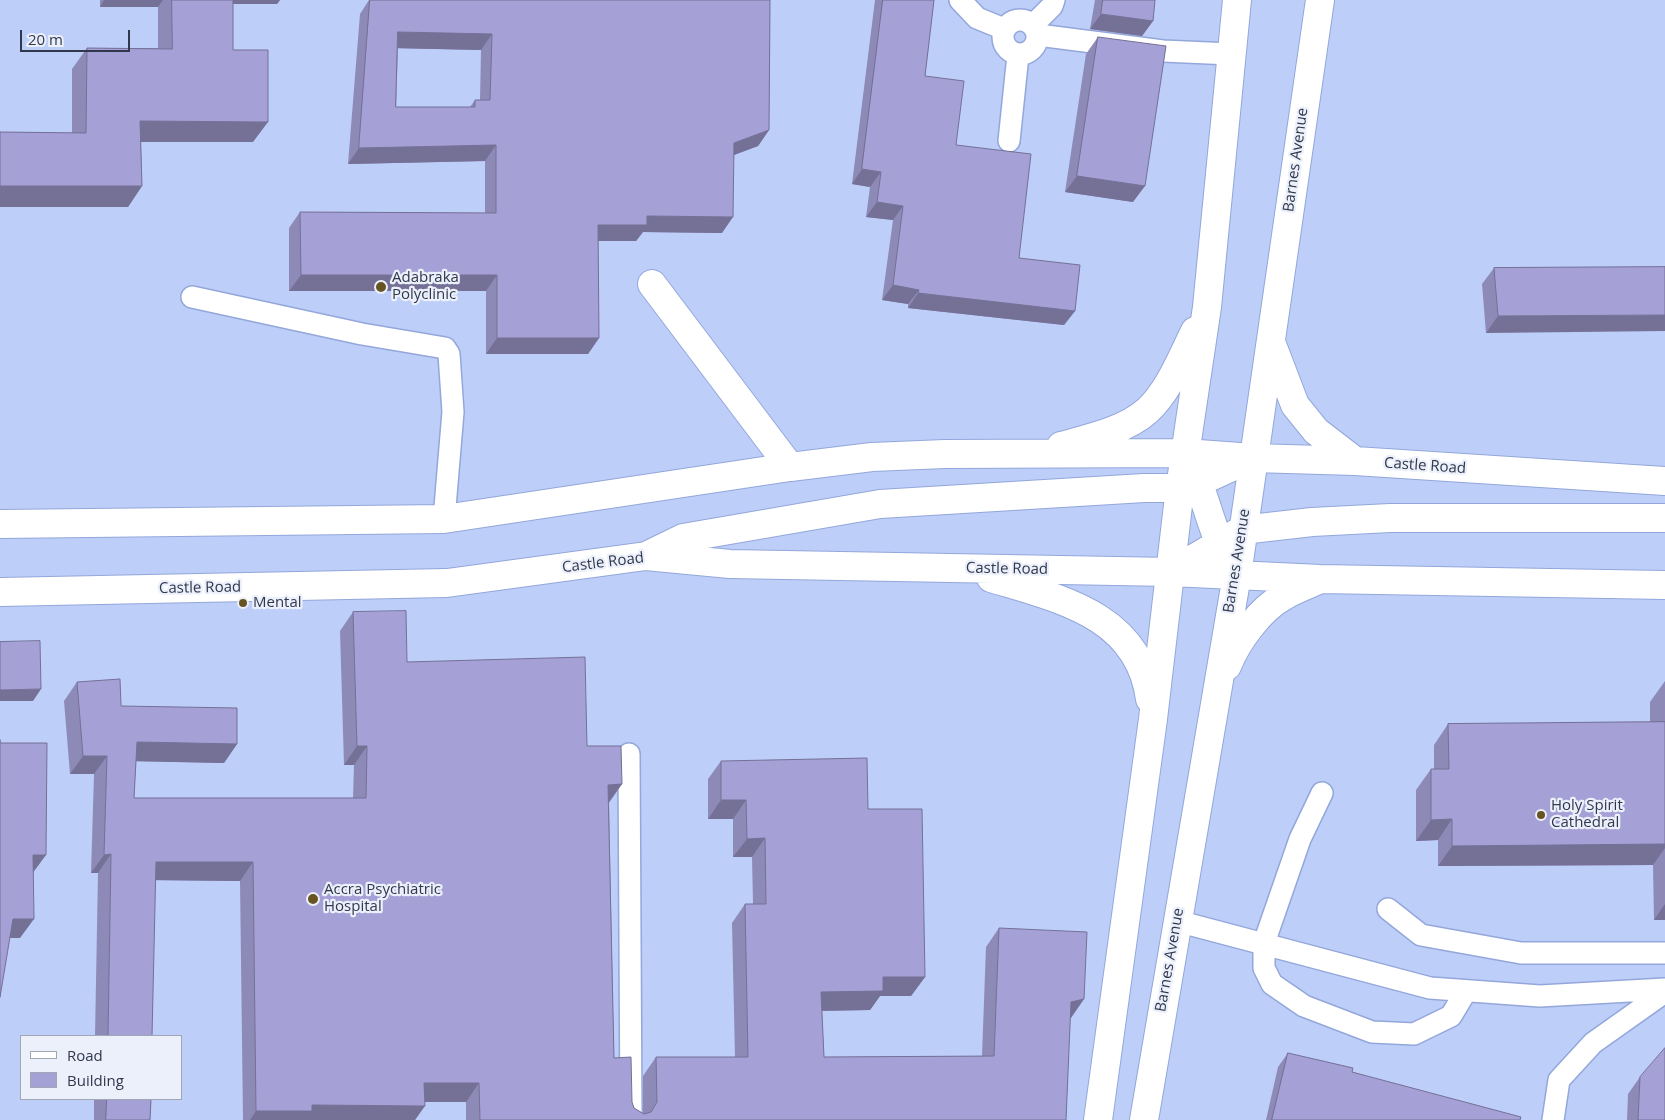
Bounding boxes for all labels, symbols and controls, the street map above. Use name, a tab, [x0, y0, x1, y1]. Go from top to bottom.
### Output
scale bar	[22, 20, 132, 52]
text: 20 m	[28, 29, 63, 49]
street label: Barnes Avenue	[1280, 107, 1312, 213]
place label: Adabraka Polyclinic	[392, 269, 459, 304]
marker: Adabraka Polyclinic	[374, 280, 388, 294]
street label: Castle Road	[1383, 454, 1467, 478]
street label: Barnes Avenue	[1220, 508, 1254, 614]
street label: Castle Road	[561, 549, 645, 577]
street label: Castle Road	[966, 559, 1048, 579]
street label: Castle Road	[159, 578, 241, 598]
place label: Mental	[253, 594, 302, 612]
marker: Mental	[237, 597, 249, 609]
place label: Holy Spirit Cathedral	[1551, 797, 1623, 832]
marker: Holy Spirit Cathedral	[1535, 809, 1547, 821]
place label: Accra Psychiatric Hospital	[324, 881, 441, 916]
marker: Accra Psychiatric Hospital	[306, 892, 320, 906]
street label: Barnes Avenue	[1152, 907, 1188, 1013]
legend	[20, 1035, 182, 1100]
text: Road	[67, 1045, 103, 1065]
text: Building	[67, 1070, 124, 1090]

